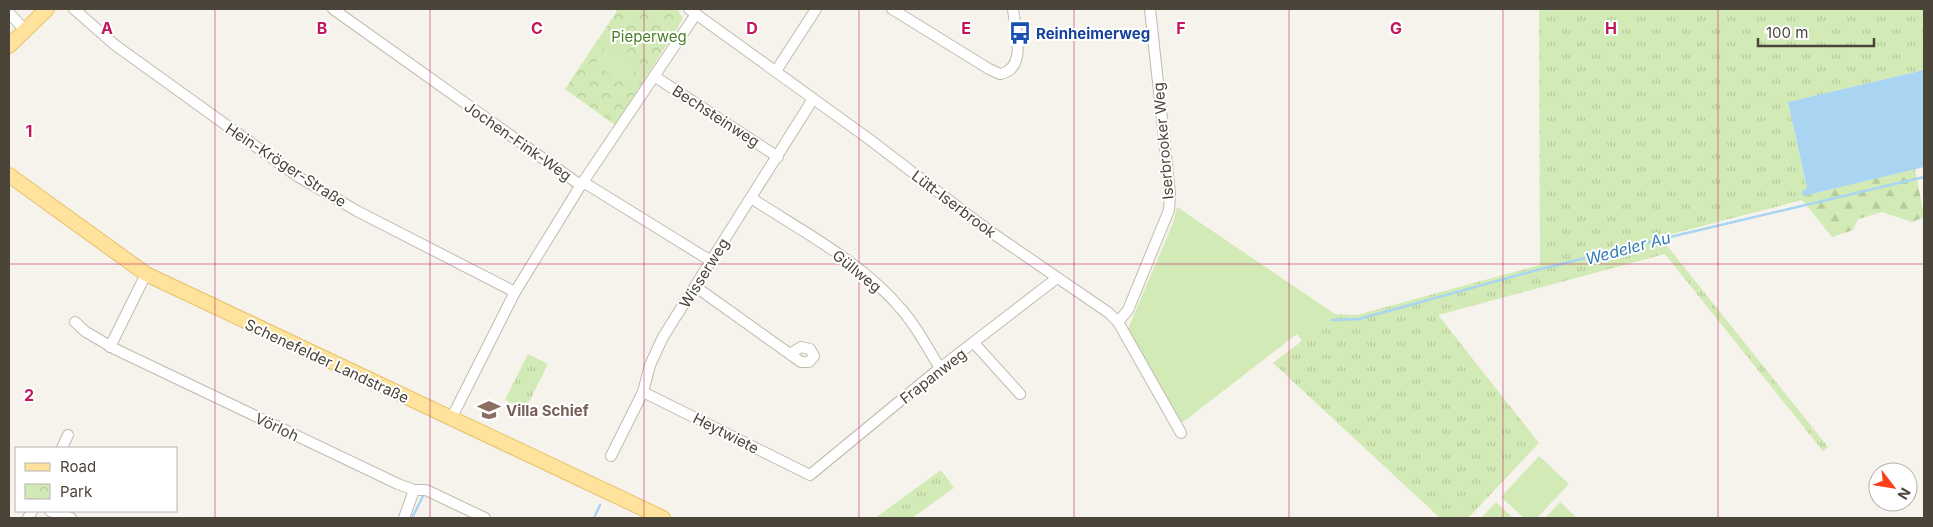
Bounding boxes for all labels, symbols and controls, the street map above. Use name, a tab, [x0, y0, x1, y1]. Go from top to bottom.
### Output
scale bar	[1758, 15, 1874, 47]
text: A	[101, 18, 113, 38]
text: B	[317, 18, 327, 38]
text: C	[531, 18, 543, 38]
text: D	[746, 18, 758, 38]
text: E	[961, 18, 971, 38]
text: F	[1176, 18, 1186, 38]
text: G	[1390, 18, 1402, 38]
text: H	[1605, 18, 1617, 38]
bus stop icon: Reinheimerweg	[1007, 20, 1033, 46]
text: 100 m	[1766, 23, 1808, 42]
place label: Reinheimerweg	[1036, 24, 1150, 43]
park label: Pieperweg	[611, 27, 687, 46]
street label: Bechsteinweg	[669, 81, 763, 151]
street label: Iserbrooker Weg	[1148, 82, 1178, 200]
street label: Jochen-Fink-Weg	[461, 97, 575, 185]
street label: Hein-Kröger-Straße	[222, 119, 350, 211]
text: 1	[26, 121, 32, 141]
street label: Lütt-Iserbrook	[908, 166, 1001, 242]
water label: Wedeler Au	[1583, 227, 1673, 269]
street label: Wisserweg	[675, 235, 733, 311]
street label: Güllweg	[829, 246, 885, 296]
street label: Schenefelder Landstraße	[242, 315, 412, 407]
street label: Frapanweg	[896, 344, 970, 408]
text: 2	[24, 385, 34, 405]
school or university icon: Villa Schief	[476, 397, 502, 423]
place label: Villa Schief	[506, 401, 589, 420]
street label: Heytwiete	[690, 408, 762, 458]
street label: Vörloh	[252, 409, 302, 445]
legend	[15, 447, 178, 512]
text: Road	[60, 457, 96, 476]
north arrow	[1868, 462, 1918, 512]
text: Park	[60, 482, 93, 501]
text: N	[1895, 485, 1915, 503]

